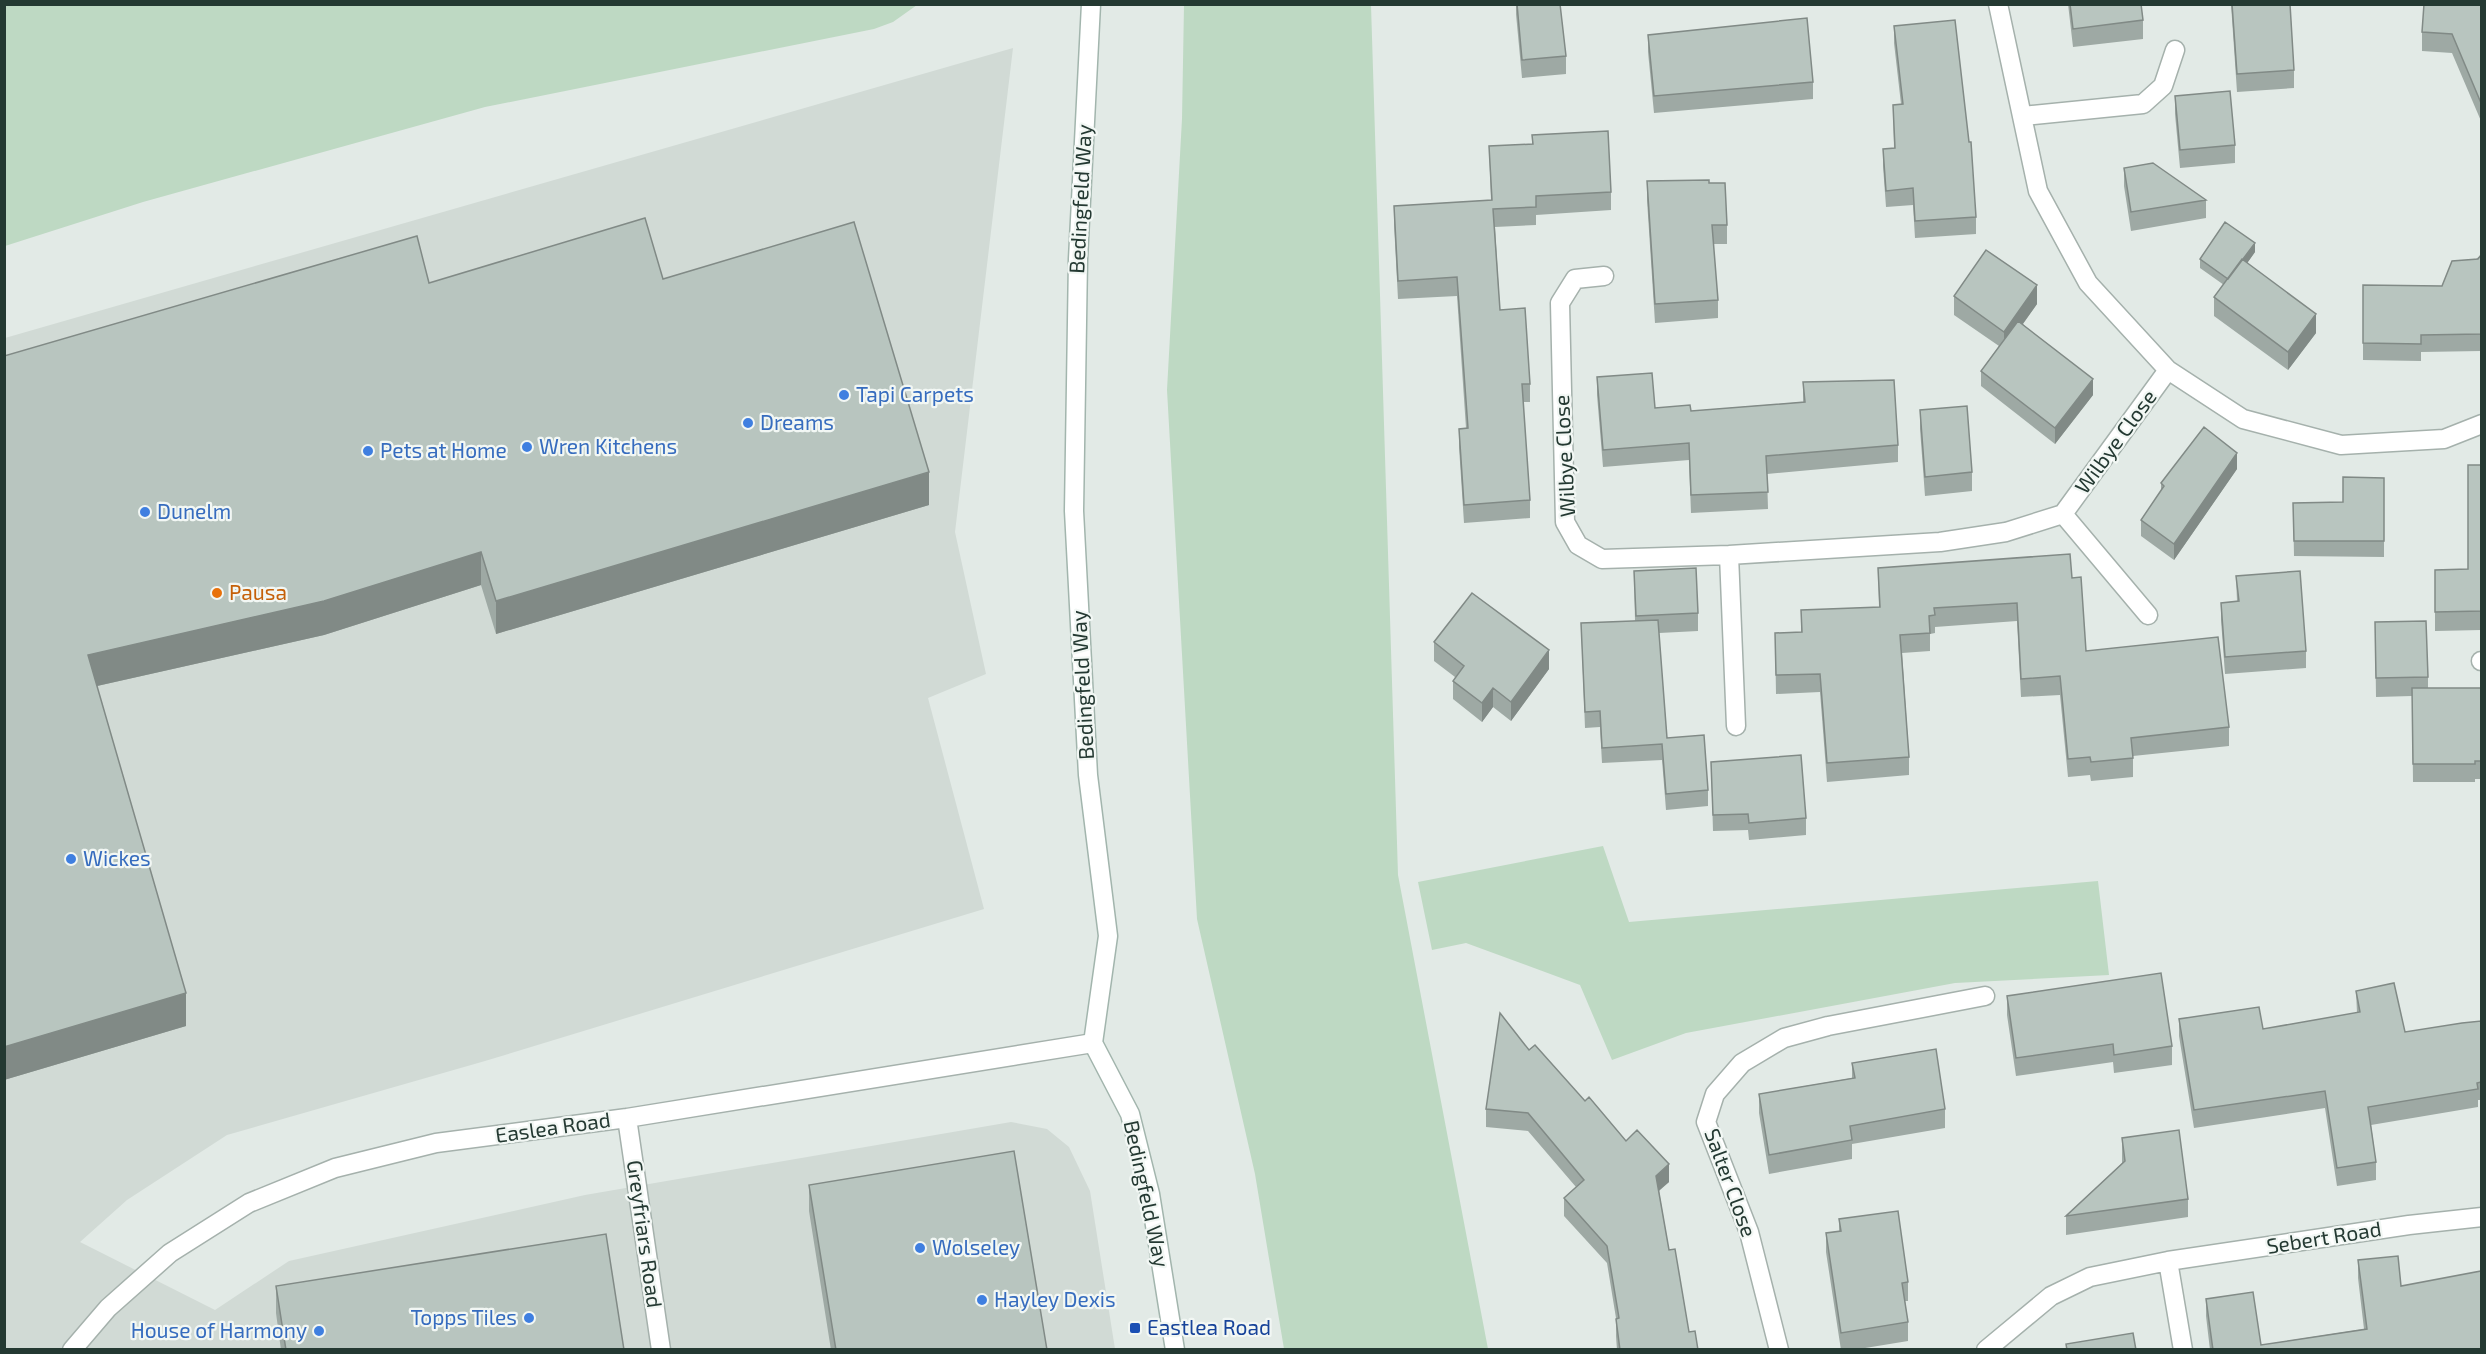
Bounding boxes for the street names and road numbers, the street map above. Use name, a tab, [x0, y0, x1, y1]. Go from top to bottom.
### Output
street label: Bedingfeld Way	[1063, 124, 1096, 274]
street label: Wilbye Close	[2069, 384, 2161, 498]
street label: Wilbye Close	[1548, 394, 1579, 518]
street label: Bedingfeld Way	[1065, 610, 1098, 760]
street label: Easlea Road	[494, 1106, 612, 1147]
street label: Bedingfeld Way	[1120, 1118, 1175, 1269]
street label: Salter Close	[1700, 1125, 1763, 1240]
street label: Greyfriars Road	[623, 1158, 668, 1309]
street label: Sebert Road	[2265, 1215, 2383, 1258]

